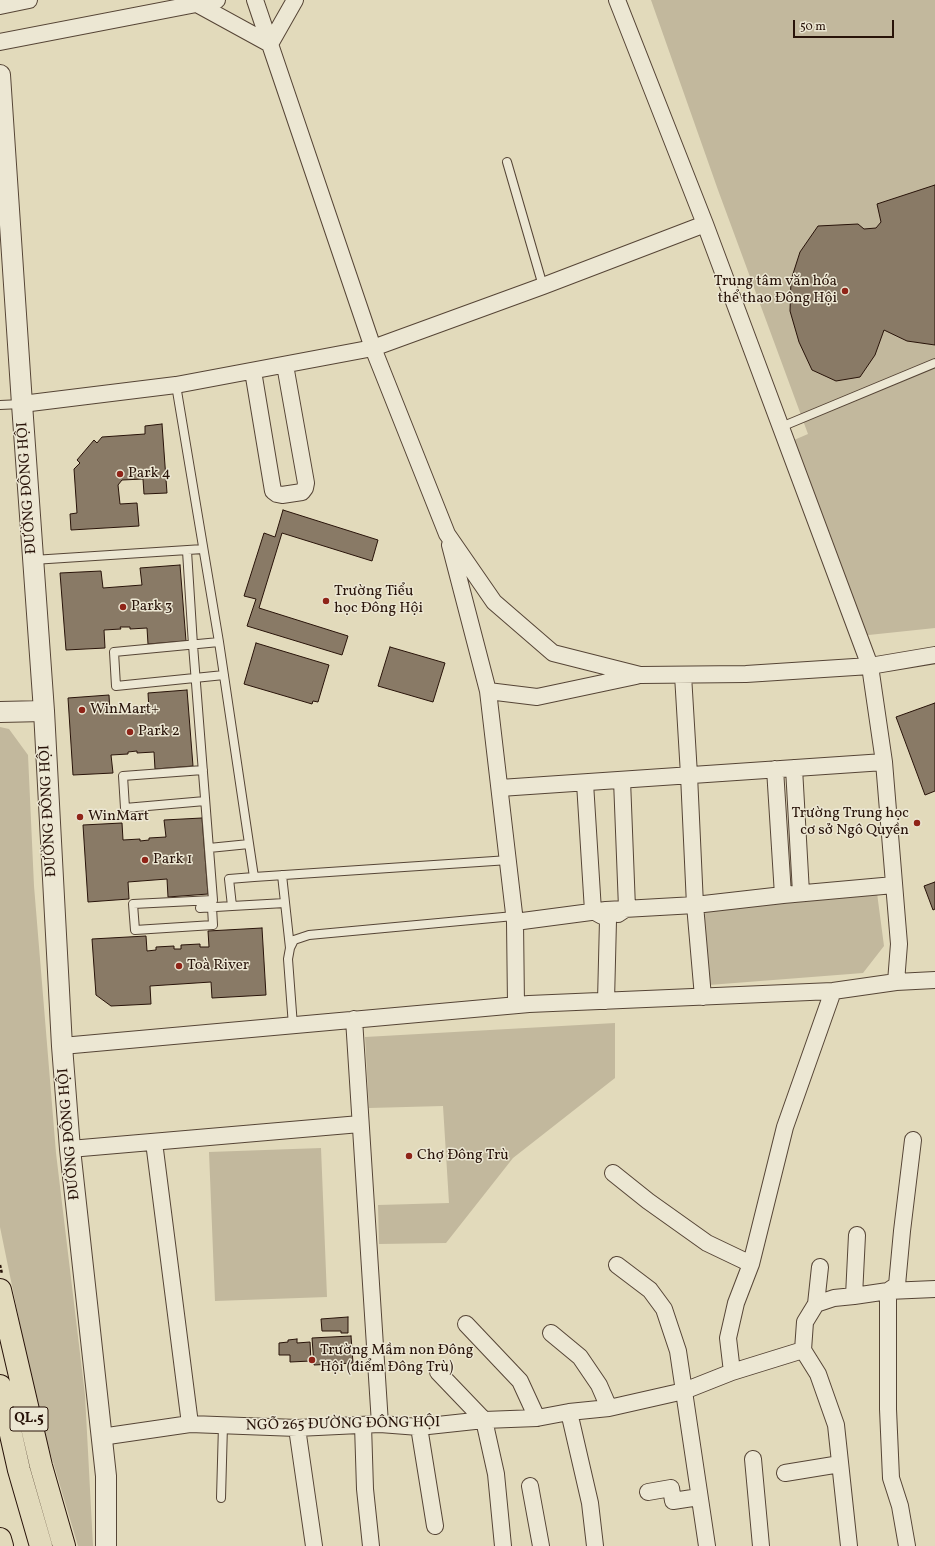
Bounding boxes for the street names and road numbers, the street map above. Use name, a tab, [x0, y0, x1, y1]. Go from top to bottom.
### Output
street label: ĐƯỜNG ĐÔNG HỘI	[14, 421, 42, 555]
street label: ĐƯỜNG ĐÔNG HỘI	[37, 744, 61, 878]
street label: ĐƯỜNG ĐÔNG HỘI	[55, 1067, 85, 1201]
road number: QL.5	[10, 1407, 48, 1431]
street label: NGÕ 265 ĐƯỜNG ĐÔNG HỘI	[246, 1414, 440, 1436]

